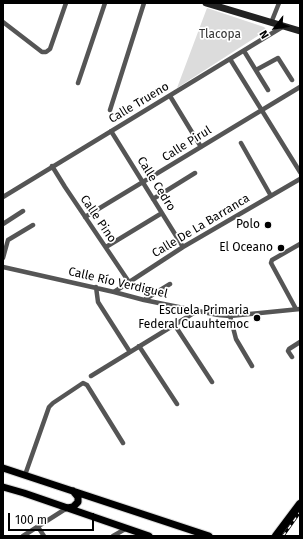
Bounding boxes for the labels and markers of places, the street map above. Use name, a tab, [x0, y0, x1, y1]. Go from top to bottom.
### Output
place label: Polo	[236, 218, 260, 232]
marker: Polo	[263, 220, 273, 230]
place label: El Oceano	[219, 241, 273, 255]
marker: El Oceano	[276, 243, 286, 253]
place label: Escuela Primaria Federal Cuauhtemoc	[138, 304, 249, 332]
marker: Escuela Primaria Federal Cuauhtemoc	[252, 313, 262, 323]

